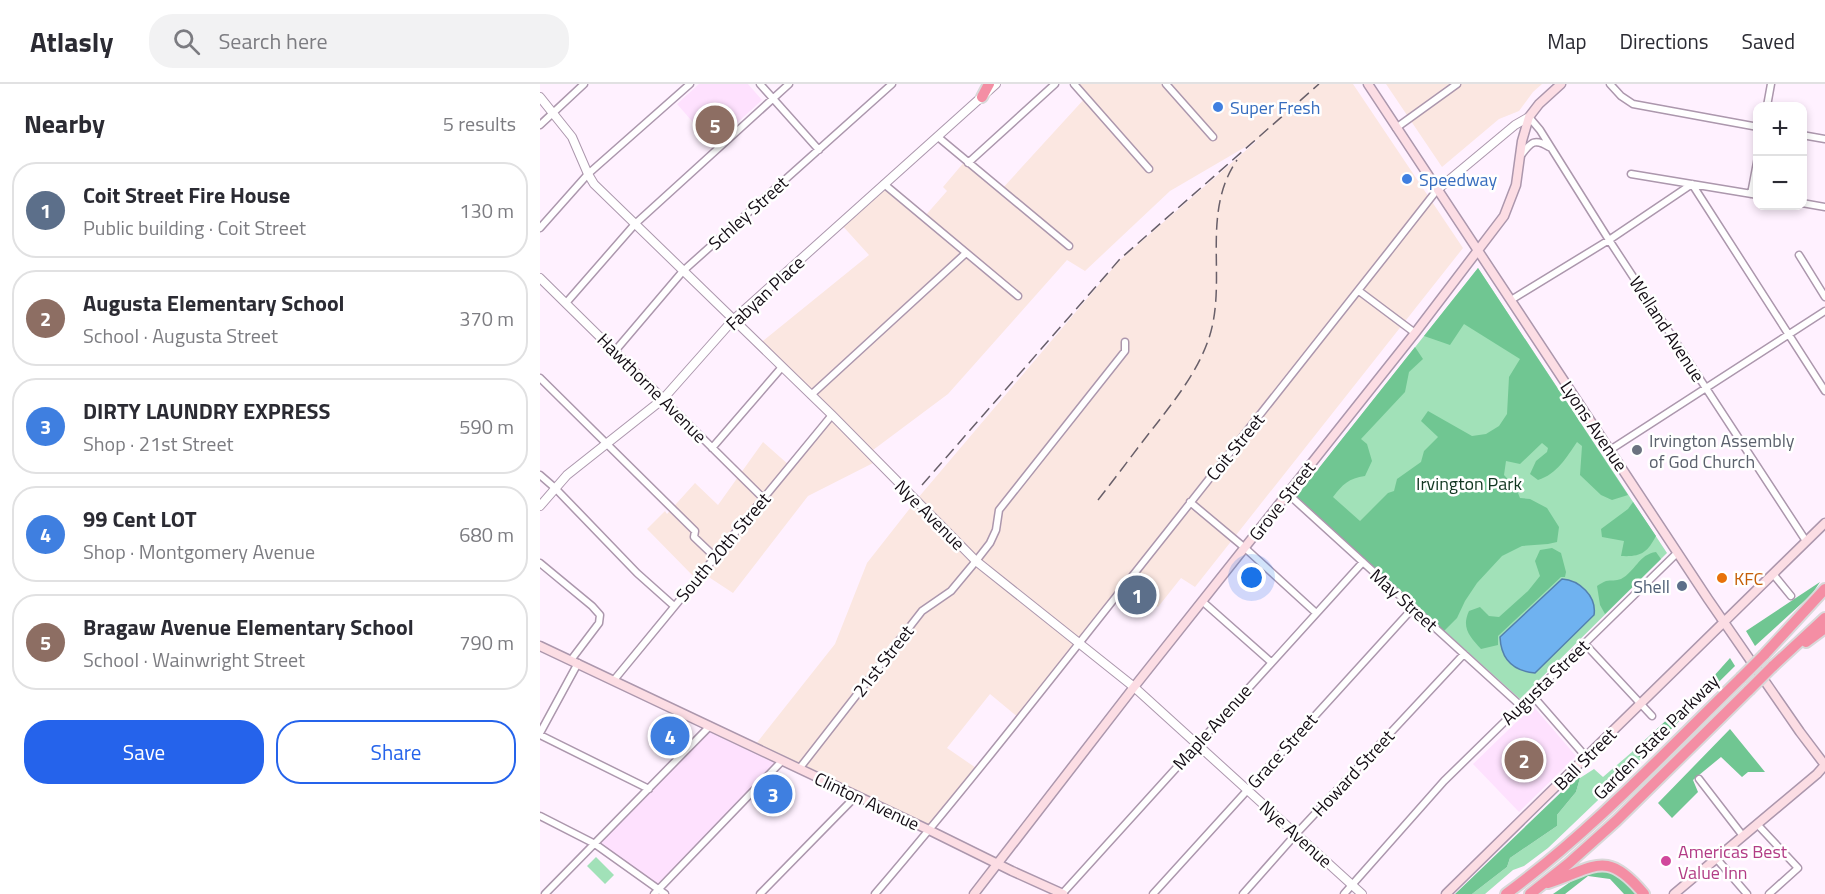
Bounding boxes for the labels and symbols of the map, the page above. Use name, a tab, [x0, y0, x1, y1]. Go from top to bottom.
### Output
place label: Super Fresh	[1230, 94, 1320, 121]
marker: Super Fresh	[1211, 100, 1225, 114]
pin: 5	[696, 102, 735, 147]
place label: Speedway	[1419, 166, 1497, 193]
street label: Schley Street	[702, 169, 794, 256]
marker: Speedway	[1400, 172, 1414, 186]
street label: Fabyan Place	[720, 249, 810, 337]
street label: Welland Avenue	[1623, 271, 1711, 387]
street label: Hawthorne Avenue	[591, 327, 713, 449]
street label: Lyons Avenue	[1554, 375, 1634, 477]
street label: Coit Street	[1199, 407, 1271, 486]
place label: Irvington Assembly of God Church	[1649, 427, 1795, 475]
marker: Irvington Assembly of God Church	[1630, 443, 1644, 457]
street label: Grove Street	[1242, 455, 1322, 547]
park label: Irvington Park	[1416, 470, 1522, 497]
street label: Nye Avenue	[889, 474, 971, 556]
street label: South 20th Street	[669, 486, 777, 607]
street label: May Street	[1364, 562, 1444, 638]
your location	[1237, 563, 1266, 592]
place label: KFC	[1734, 565, 1764, 592]
marker: KFC	[1715, 571, 1729, 585]
pin: 1	[1118, 572, 1156, 618]
place label: Shell	[1633, 573, 1670, 600]
marker: Shell	[1675, 579, 1689, 593]
street label: 21st Street	[846, 619, 920, 703]
street label: Augusta Street	[1495, 633, 1596, 731]
street label: Garden State Parkway	[1587, 668, 1725, 806]
street label: Maple Avenue	[1166, 678, 1258, 776]
street label: Grace Street	[1241, 707, 1324, 795]
pin: 4	[650, 714, 690, 758]
street label: Ball Street	[1548, 721, 1623, 796]
street label: Howard Street	[1306, 723, 1401, 822]
pin: 2	[1504, 738, 1544, 782]
street label: Clinton Avenue	[810, 765, 924, 837]
pin: 3	[754, 772, 792, 816]
street label: Nye Avenue	[1254, 794, 1338, 874]
place label: Americas Best Value Inn	[1678, 838, 1788, 886]
marker: Americas Best Value Inn	[1659, 854, 1673, 868]

